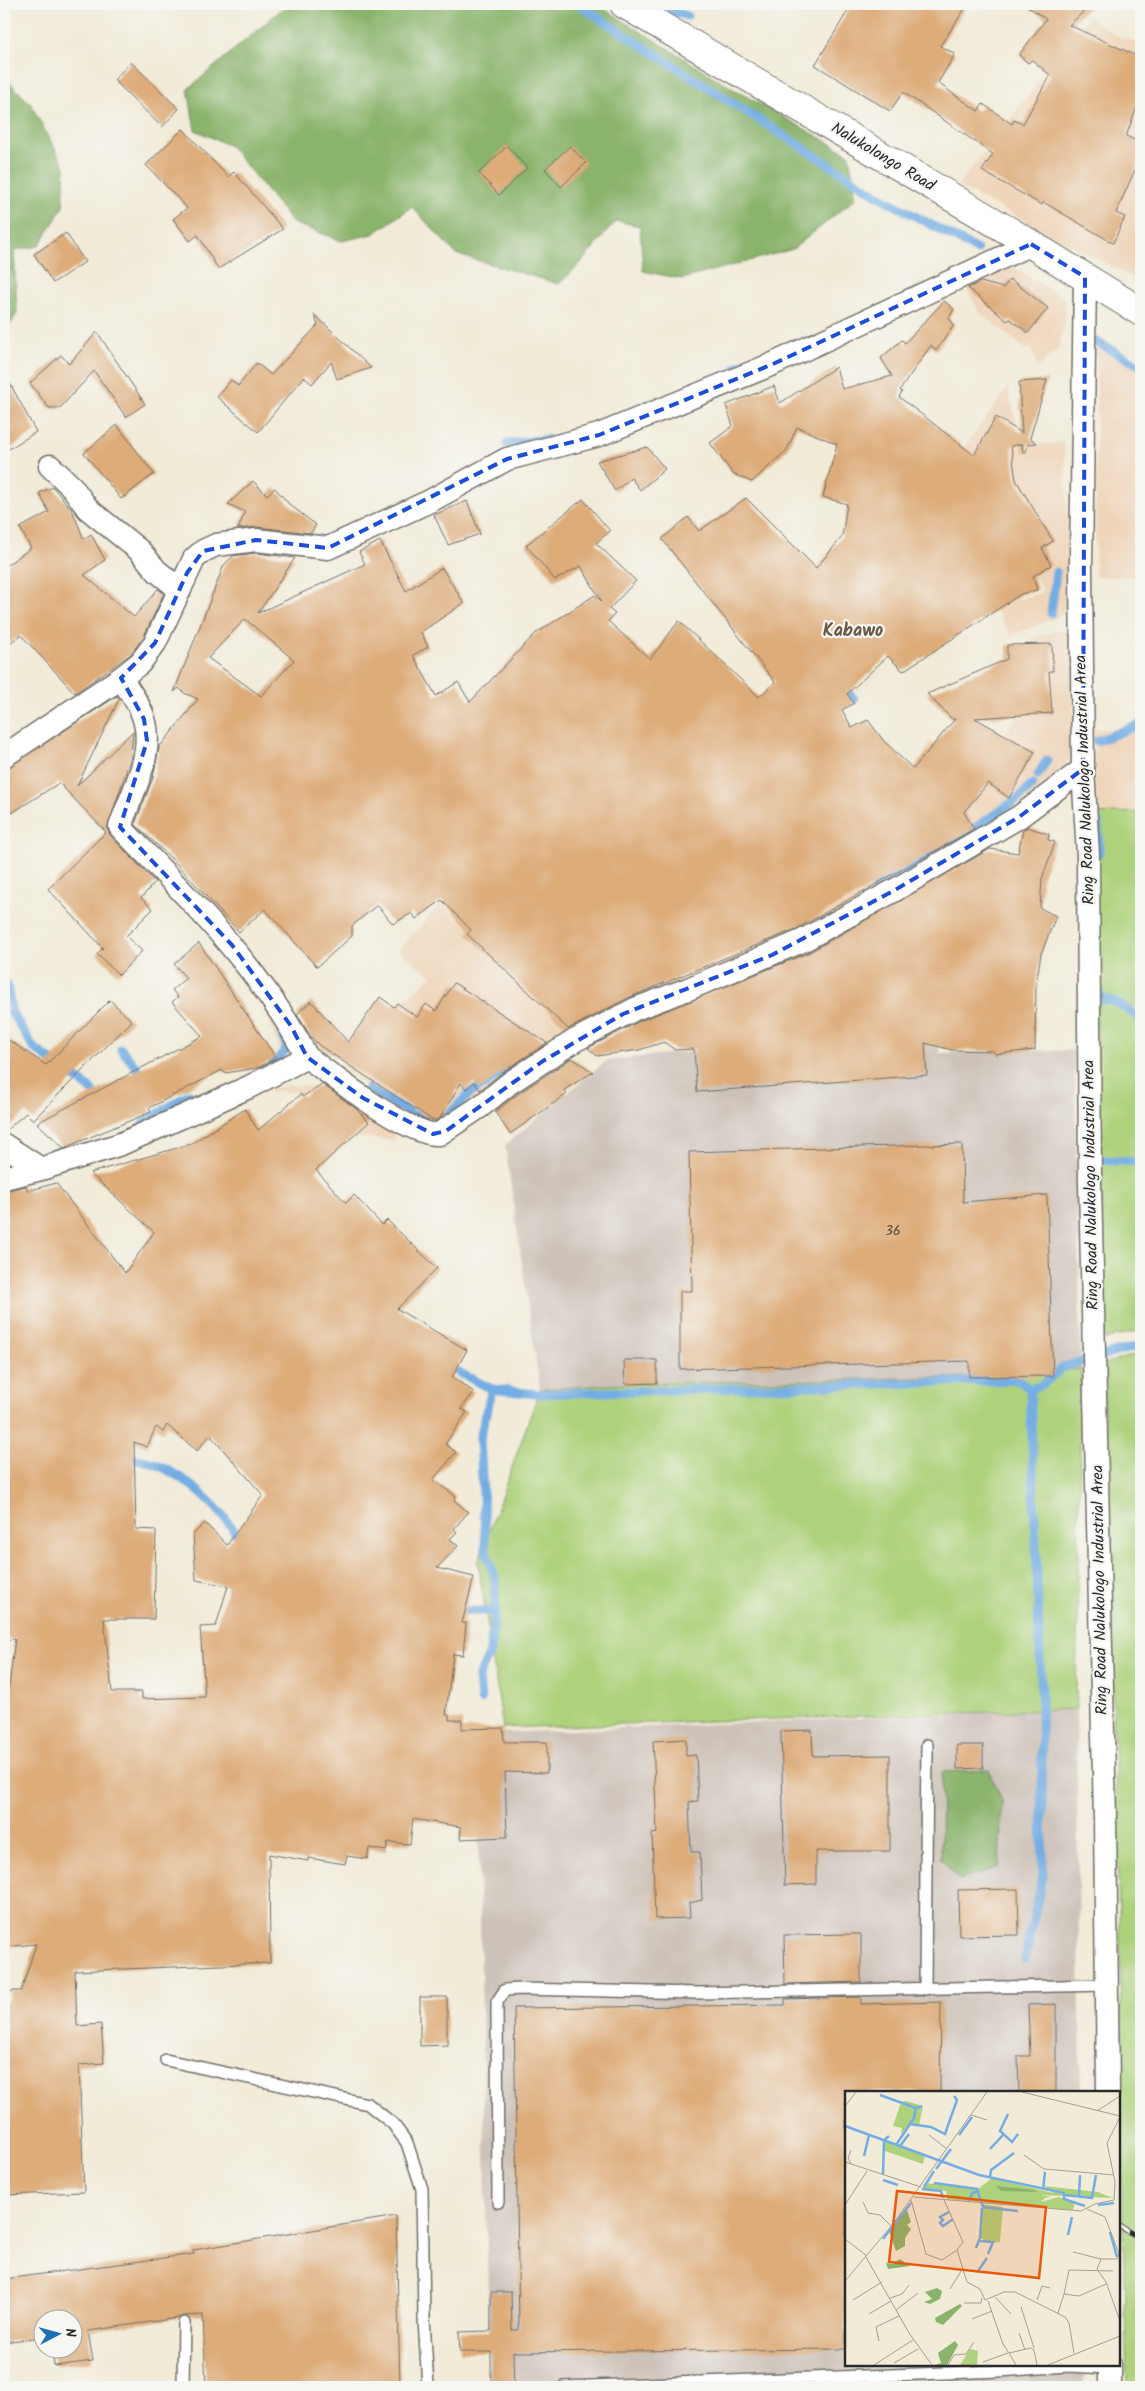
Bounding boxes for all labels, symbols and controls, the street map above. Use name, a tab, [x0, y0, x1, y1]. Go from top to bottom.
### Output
street label: Nalukolongo Road	[826, 116, 941, 199]
district label: Kabawo	[823, 617, 883, 646]
street label: Ring Road Nalukologo Industrial Area	[1068, 655, 1102, 905]
street label: Ring Road Nalukologo Industrial Area	[1076, 1060, 1106, 1310]
house number: 36	[885, 1220, 901, 1242]
street label: Ring Road Nalukologo Industrial Area	[1085, 1465, 1115, 1715]
inset map	[845, 2091, 1120, 2366]
north arrow	[32, 2308, 82, 2358]
text: N	[59, 2327, 81, 2338]

